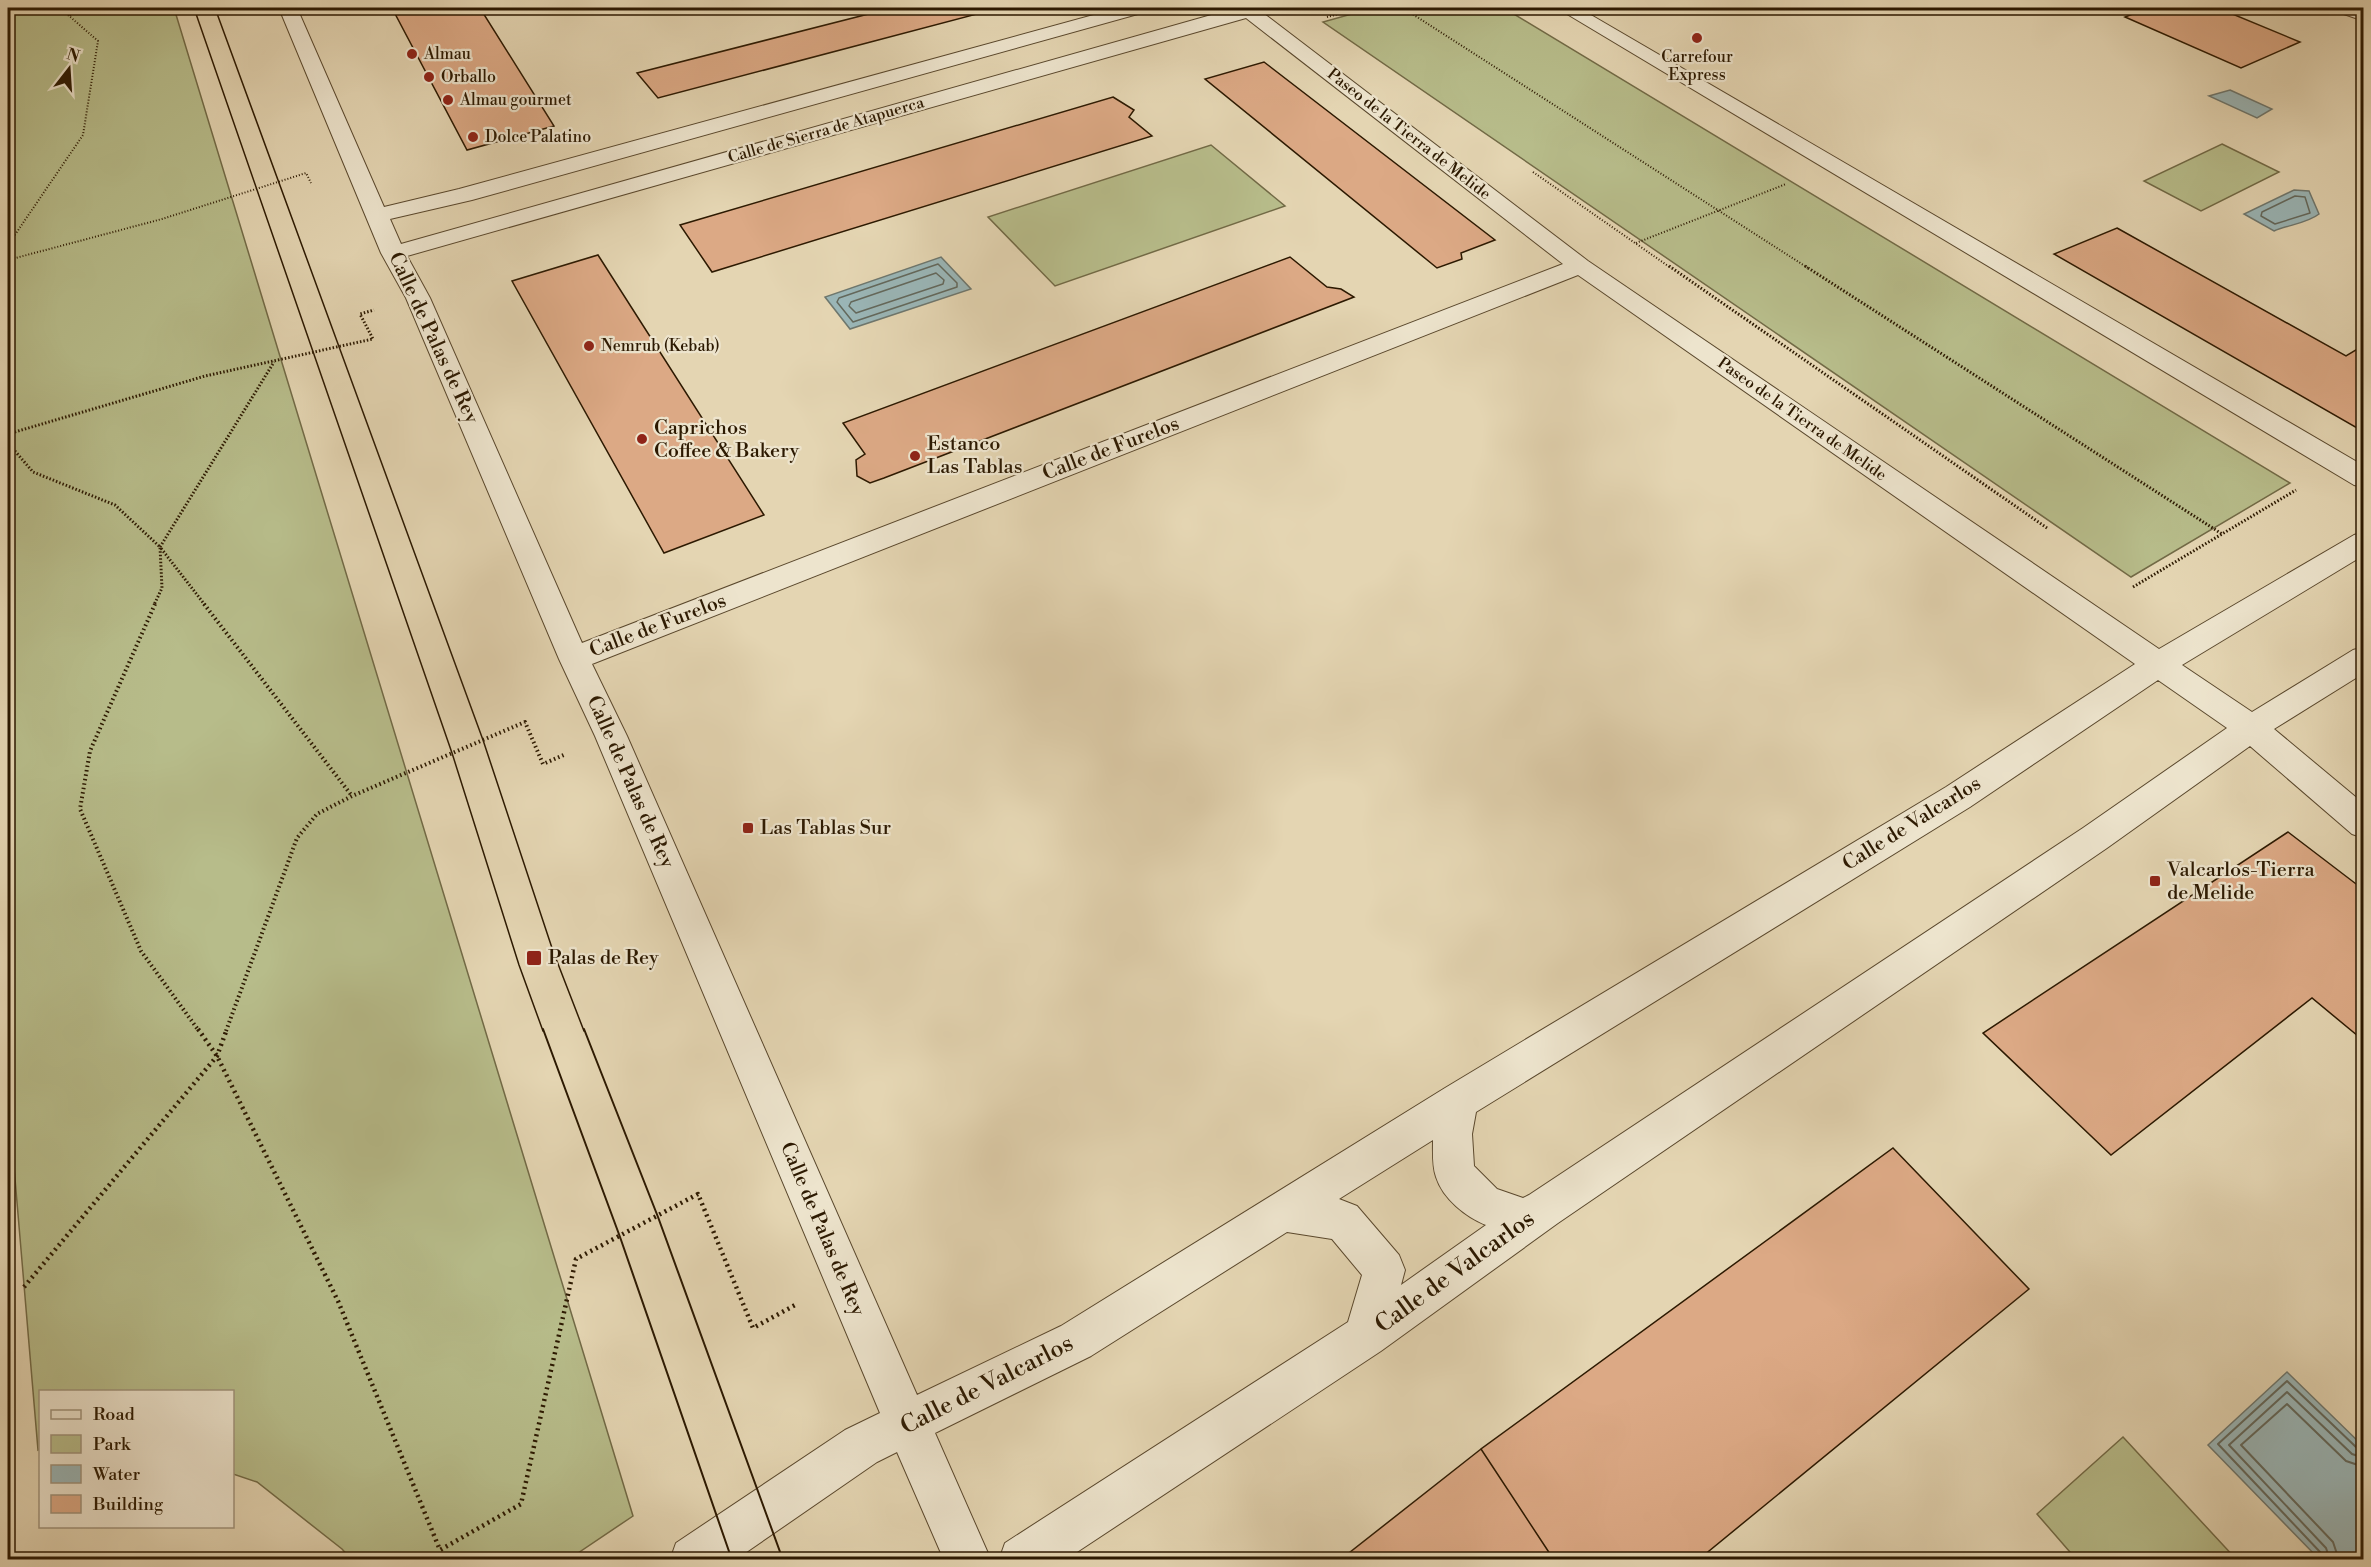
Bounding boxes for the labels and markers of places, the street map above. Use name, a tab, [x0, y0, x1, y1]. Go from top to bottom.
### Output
marker: Carrefour Express	[1690, 31, 1704, 45]
place label: Almau	[423, 44, 471, 64]
marker: Almau	[405, 47, 419, 61]
place label: Carrefour Express	[1661, 47, 1733, 85]
place label: Orballo	[441, 67, 496, 87]
marker: Orballo	[422, 70, 436, 84]
place label: Almau gourmet	[459, 90, 572, 110]
marker: Almau gourmet	[441, 93, 455, 107]
place label: Dolce Palatino	[485, 127, 591, 147]
marker: Dolce Palatino	[466, 130, 480, 144]
place label: Nemrub (Kebab)	[601, 336, 720, 356]
marker: Nemrub (Kebab)	[582, 339, 596, 353]
place label: Caprichos Coffee & Bakery	[654, 416, 800, 464]
marker: Caprichos Coffee & Bakery	[635, 432, 649, 446]
place label: Estanco Las Tablas	[927, 432, 1022, 480]
marker: Estanco Las Tablas	[908, 449, 922, 463]
place label: Las Tablas Sur	[760, 816, 891, 841]
marker: Las Tablas Sur	[741, 821, 755, 835]
place label: Valcarlos-Tierra de Melide	[2166, 858, 2316, 906]
marker: Valcarlos-Tierra de Melide	[2148, 874, 2162, 888]
place label: Palas de Rey	[548, 946, 659, 971]
marker: Palas de Rey	[525, 949, 543, 967]

